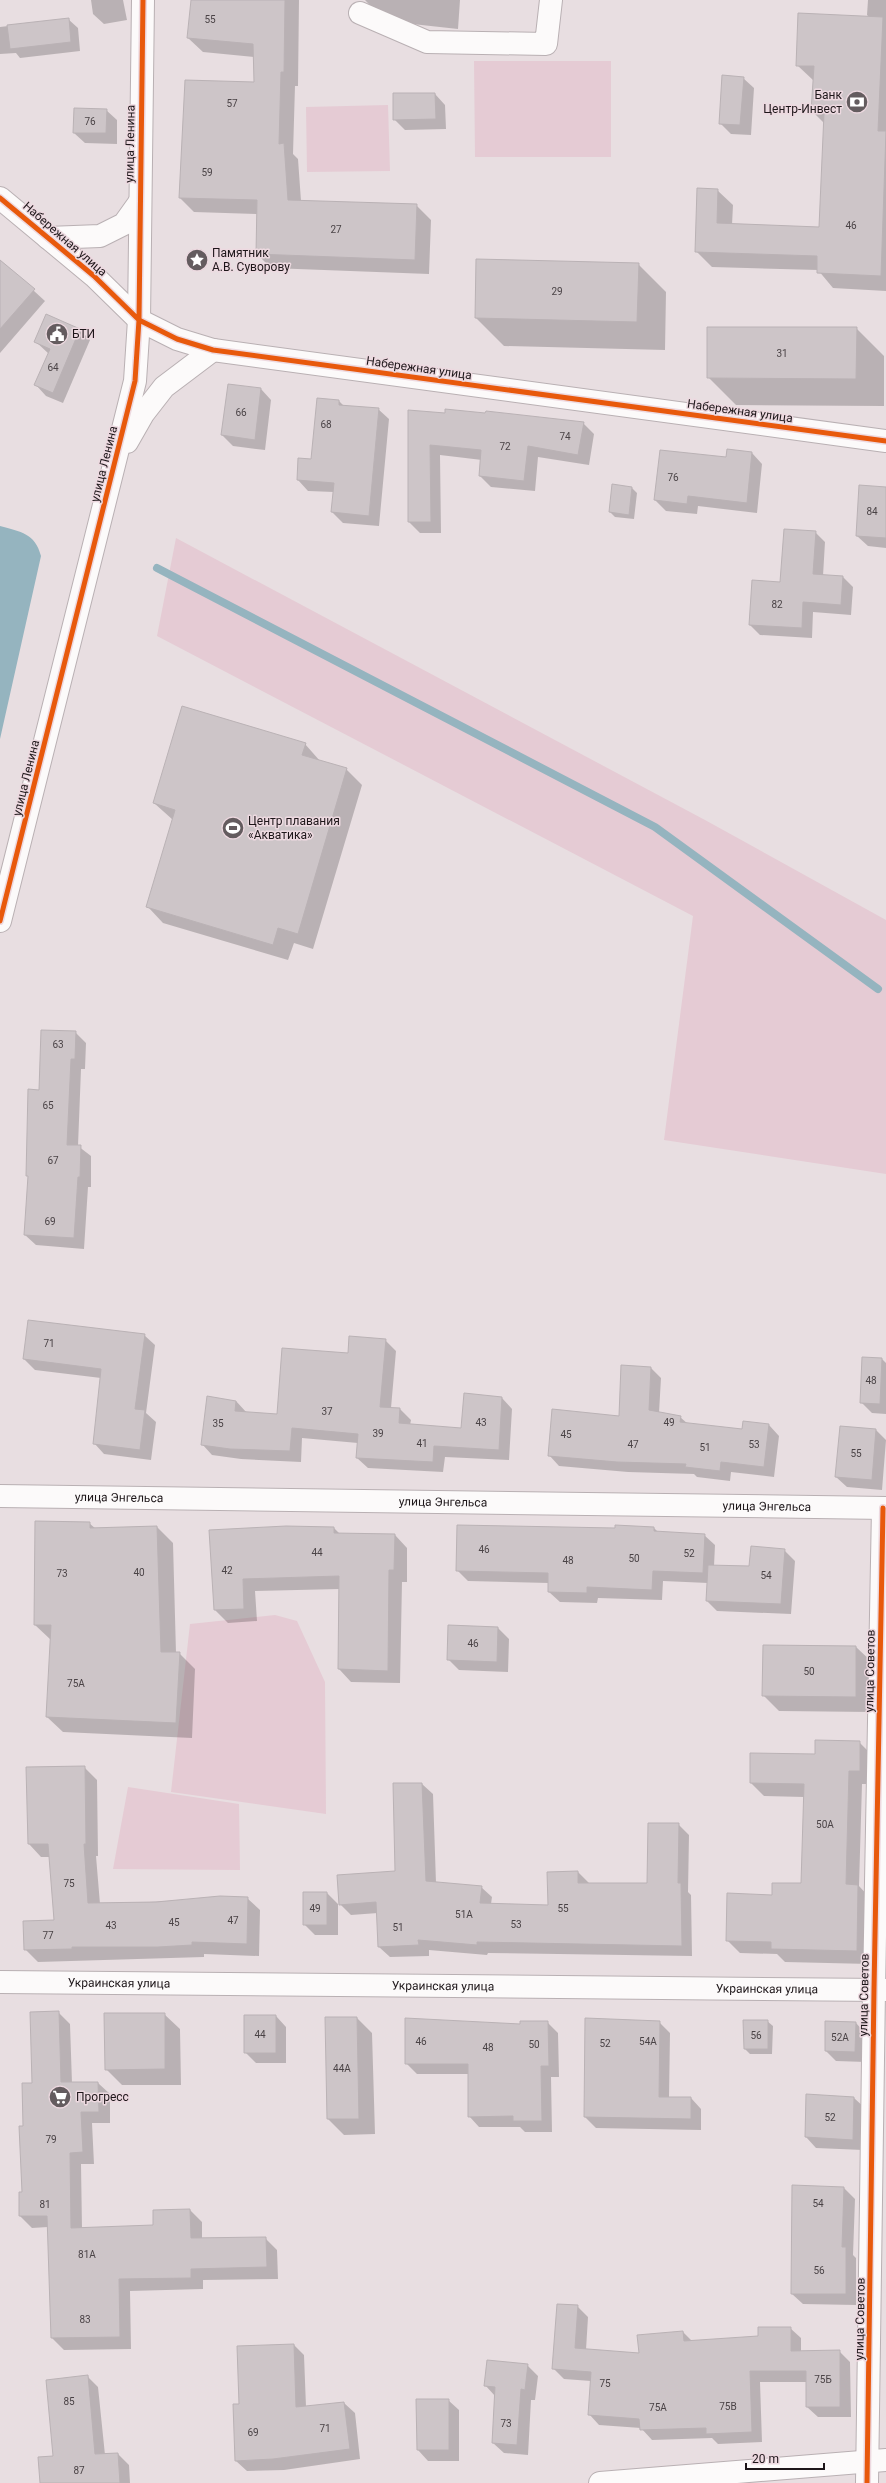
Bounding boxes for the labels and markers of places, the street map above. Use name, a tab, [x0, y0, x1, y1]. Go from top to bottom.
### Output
place label: Банк Центр-Инвест	[763, 88, 843, 116]
bank icon: Банк Центр-Инвест	[844, 89, 870, 115]
place label: Памятник А.В. Суворову	[212, 246, 290, 274]
place icon: Памятник А.В. Суворову	[184, 247, 210, 273]
public building icon: БТИ	[44, 321, 70, 347]
place label: БТИ	[72, 327, 95, 341]
place label: Центр плавания «Акватика»	[248, 814, 340, 842]
sports icon: Центр плавания «Акватика»	[220, 815, 246, 841]
supermarket icon: Прогресс	[47, 2084, 73, 2110]
place label: Прогресс	[76, 2090, 129, 2104]

